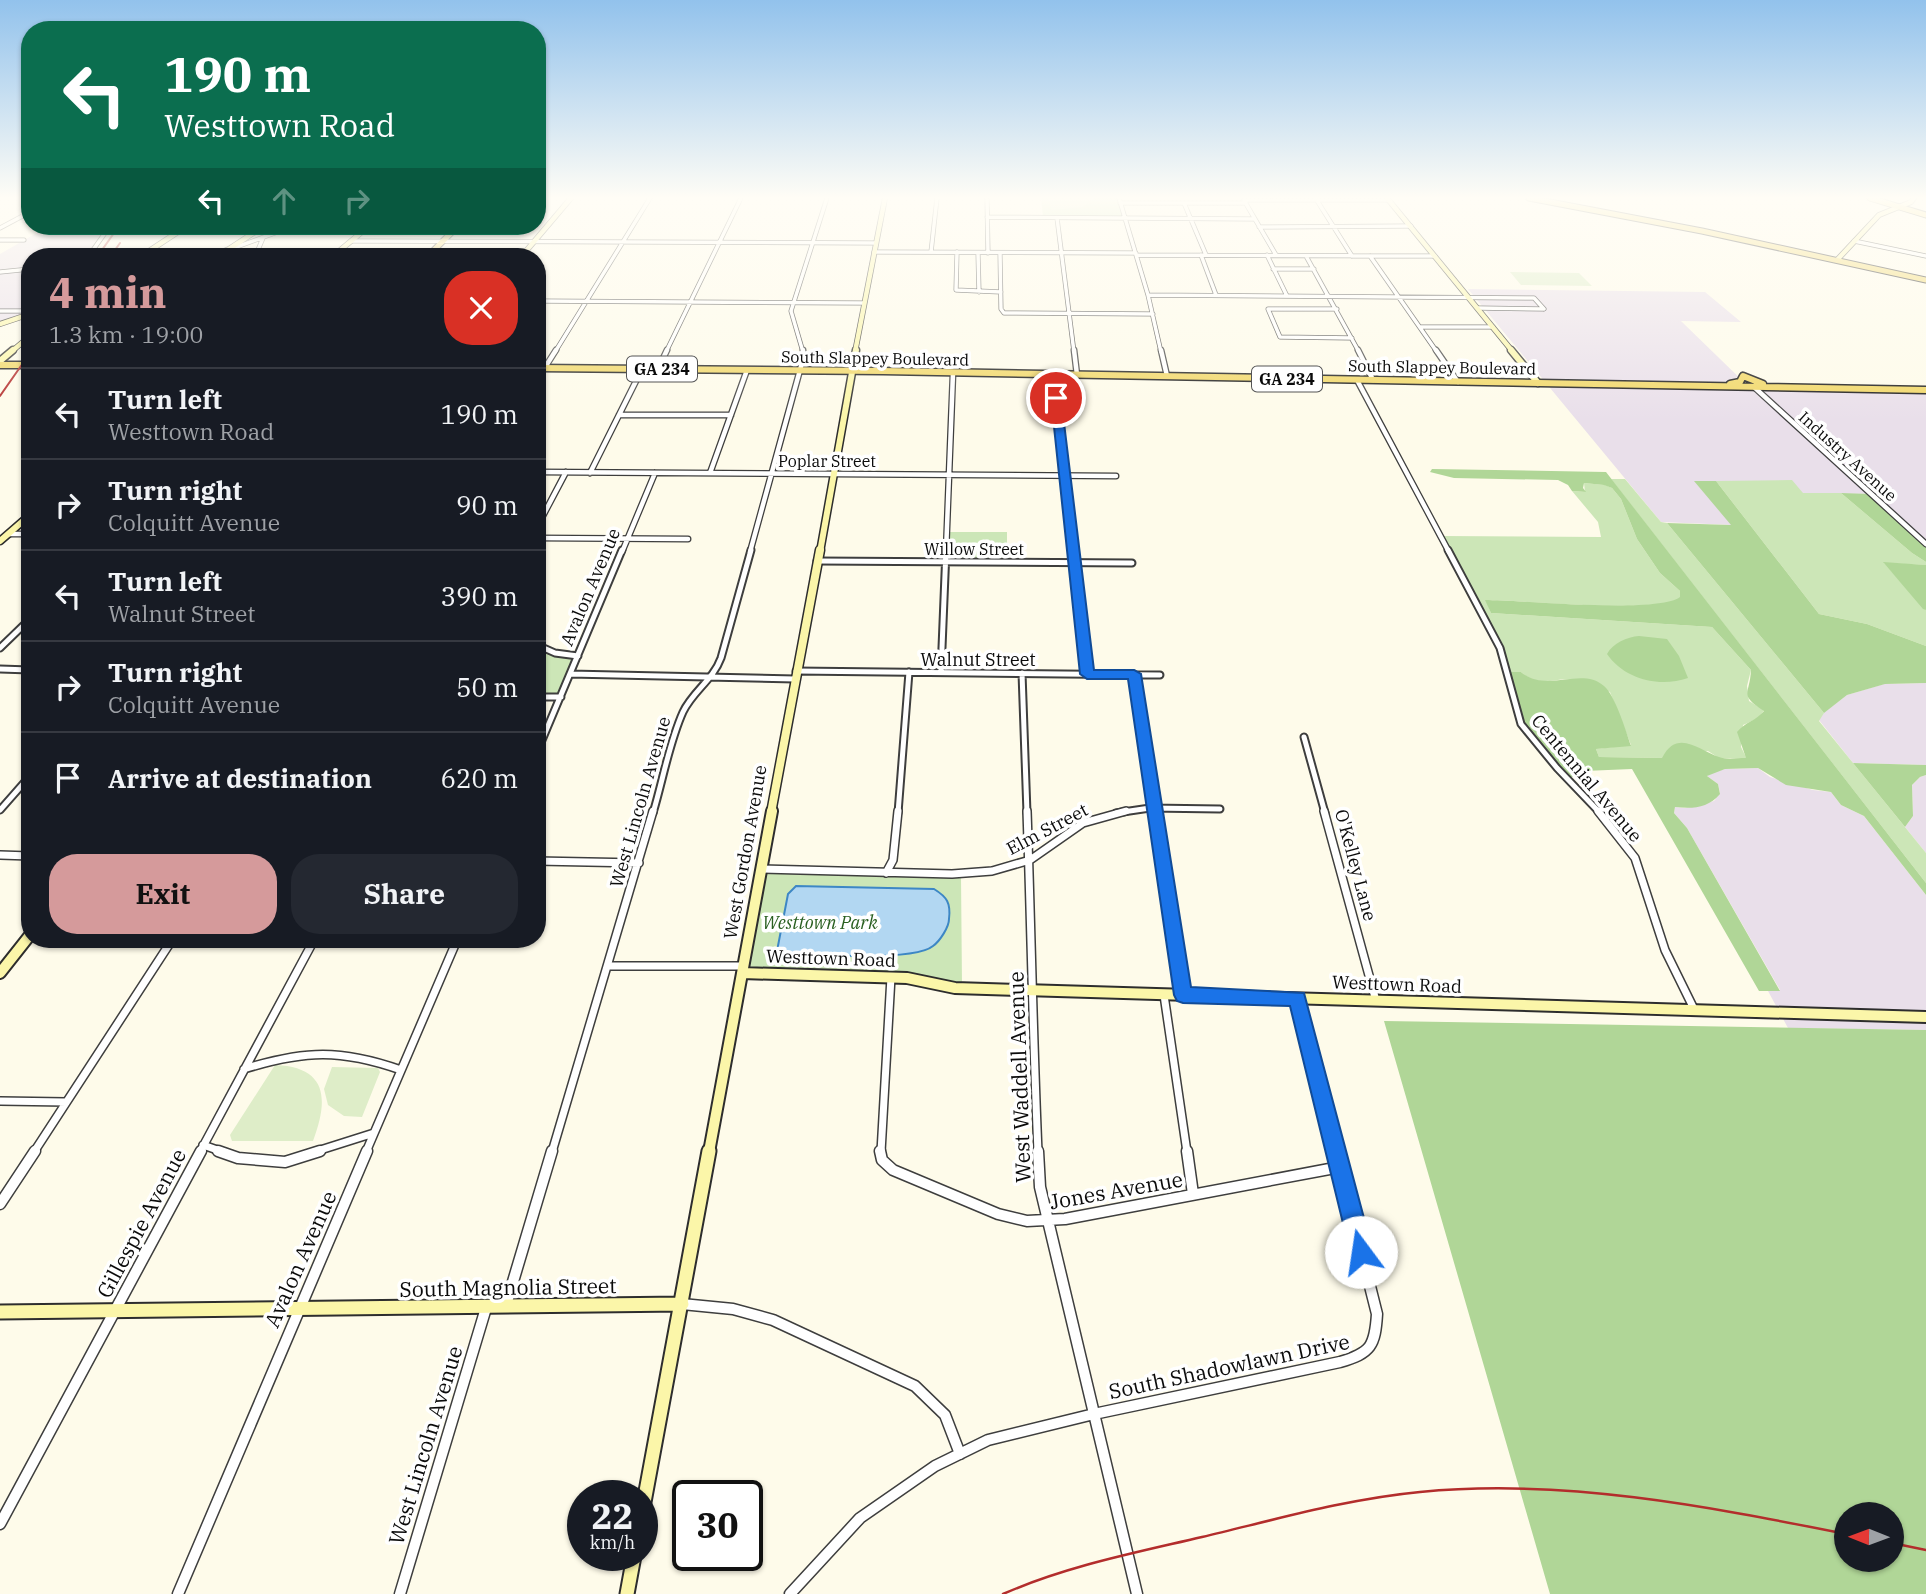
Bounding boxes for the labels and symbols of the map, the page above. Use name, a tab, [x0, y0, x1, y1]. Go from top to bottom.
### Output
street label: South Slappey Boulevard	[781, 346, 969, 370]
street label: South Slappey Boulevard	[1348, 355, 1536, 379]
road number: GA 234	[627, 356, 697, 382]
road number: GA 234	[1252, 366, 1322, 392]
pin	[1026, 368, 1086, 428]
street label: Industry Avenue	[1795, 407, 1901, 505]
street label: Poplar Street	[778, 451, 876, 471]
street label: Avalon Avenue	[555, 525, 625, 649]
street label: Willow Street	[924, 539, 1024, 559]
street label: Walnut Street	[920, 648, 1036, 671]
street label: Centennial Avenue	[1527, 709, 1647, 847]
street label: West Lincoln Avenue	[605, 714, 675, 890]
street label: West Gordon Avenue	[718, 763, 772, 941]
street label: Elm Street	[1002, 798, 1092, 860]
street label: O'Kelley Lane	[1330, 807, 1382, 923]
park label: Westtown Park	[762, 911, 878, 934]
street label: Westtown Road	[766, 944, 896, 972]
street label: Westtown Road	[1332, 970, 1462, 998]
street label: West Waddell Avenue	[1001, 971, 1037, 1183]
street label: Gillespie Avenue	[90, 1143, 192, 1303]
street label: Jones Avenue	[1047, 1165, 1185, 1215]
street label: Avalon Avenue	[257, 1186, 343, 1332]
position arrow	[1324, 1215, 1398, 1289]
street label: South Magnolia Street	[399, 1271, 617, 1303]
street label: South Shadowlawn Drive	[1106, 1327, 1352, 1405]
street label: West Lincoln Avenue	[381, 1342, 469, 1548]
speed limit sign: 30	[672, 1480, 763, 1571]
north arrow	[1834, 1502, 1904, 1572]

